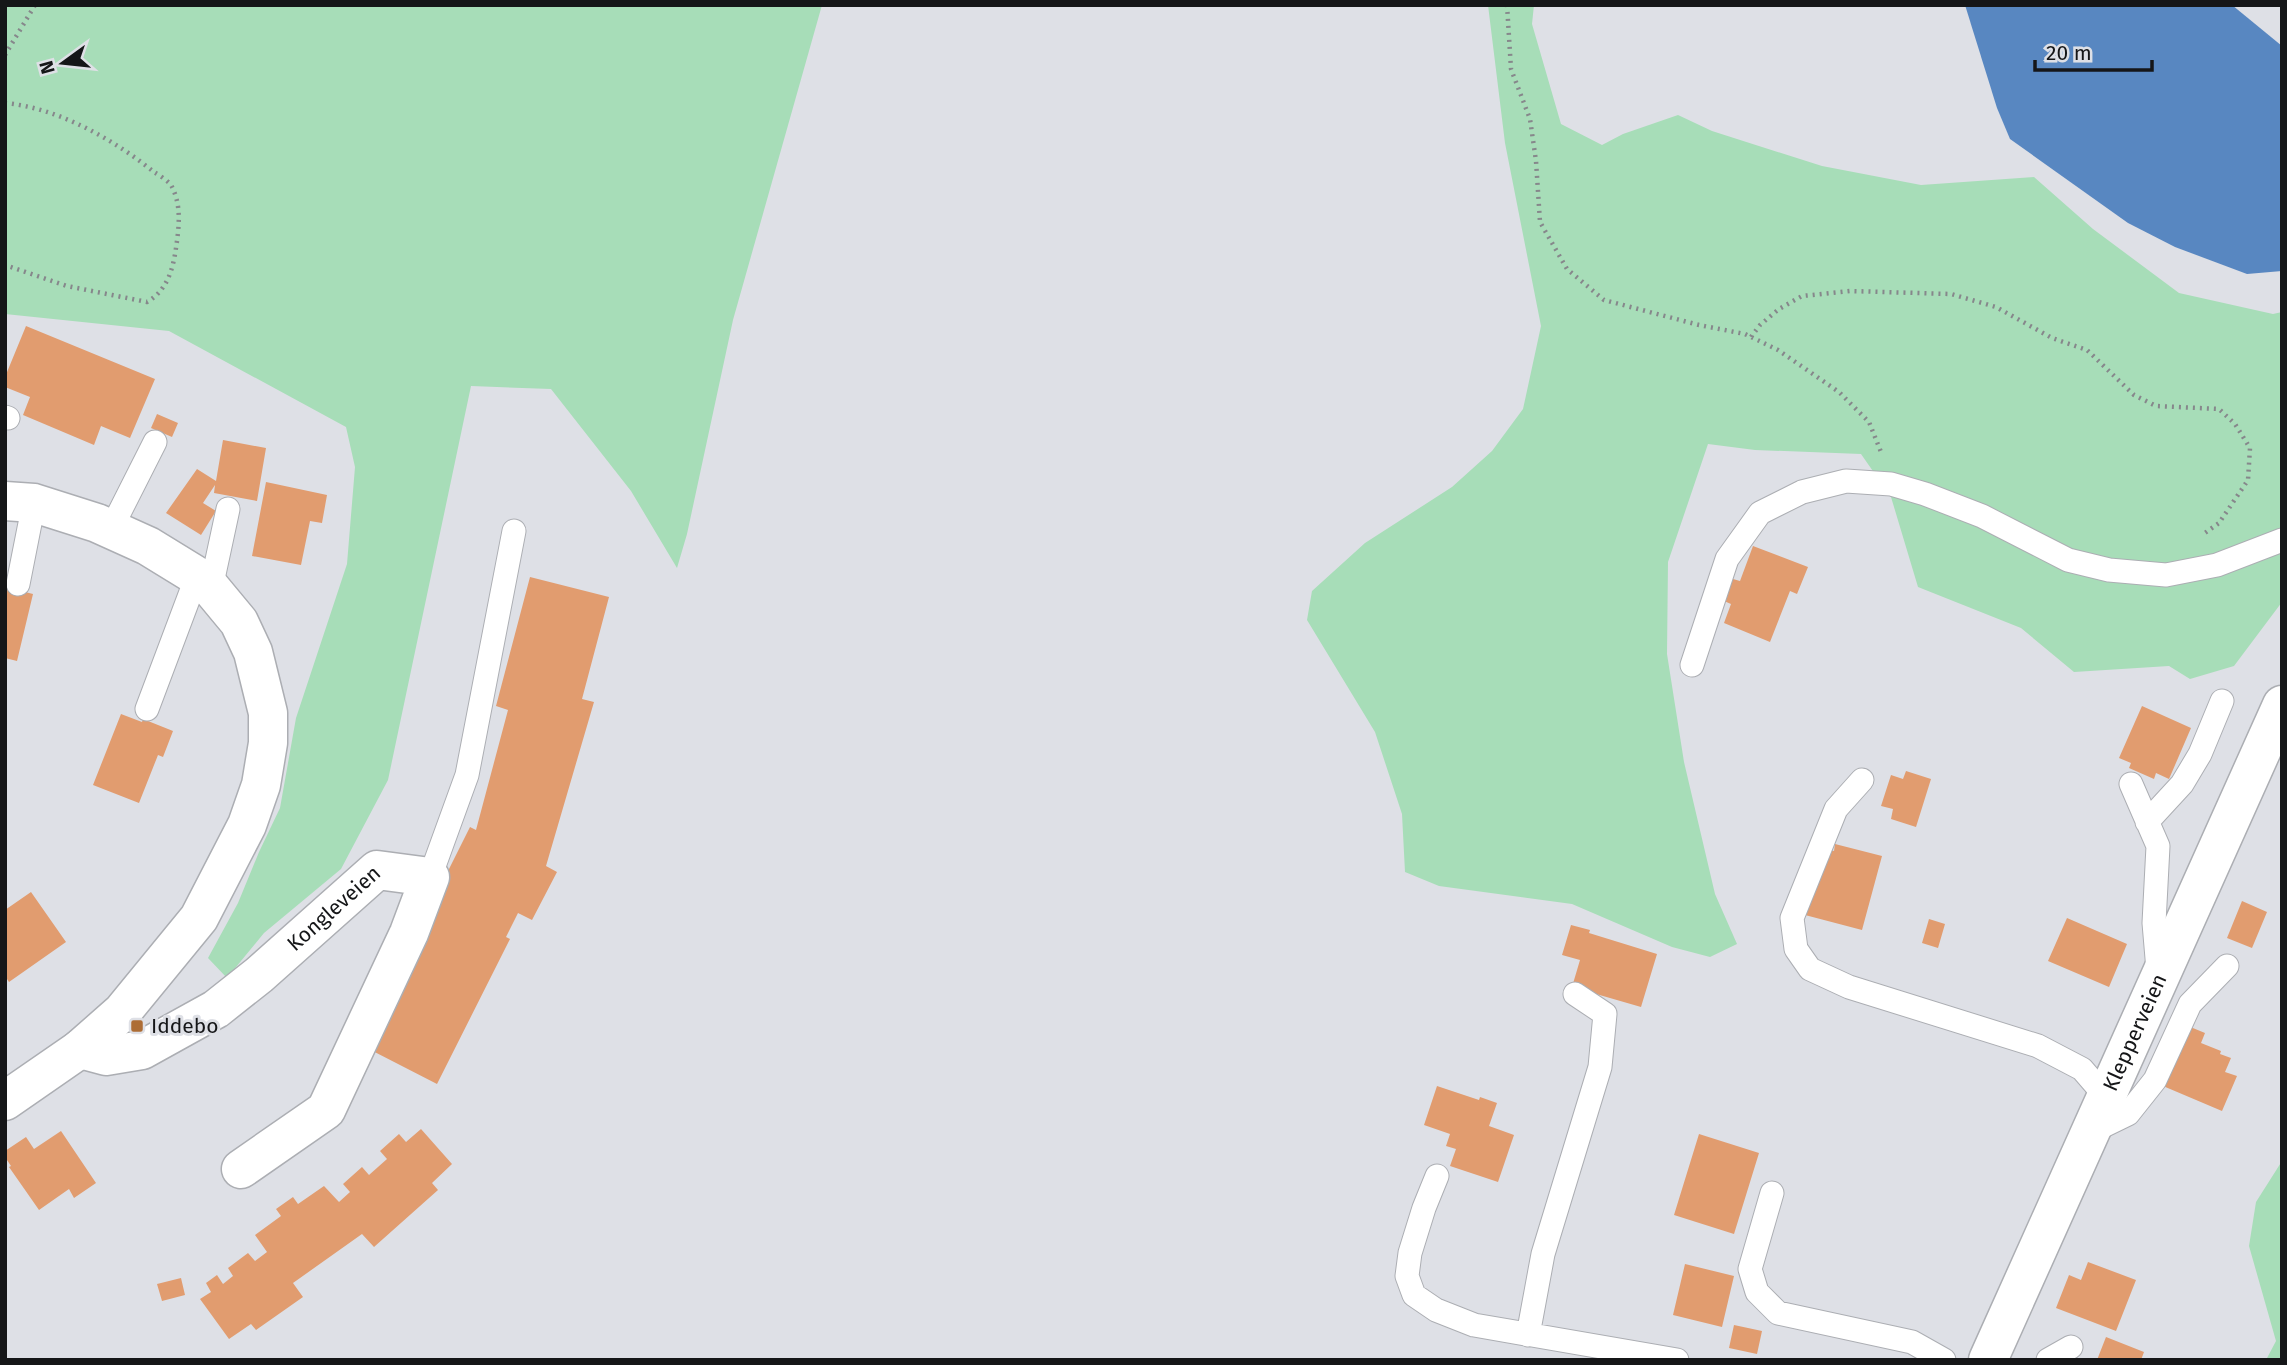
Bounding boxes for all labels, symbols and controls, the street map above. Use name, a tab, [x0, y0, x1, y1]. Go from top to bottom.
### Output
north arrow	[28, 28, 98, 98]
scale bar	[2035, 28, 2152, 72]
text: 20 m	[2046, 40, 2092, 66]
text: N	[34, 58, 60, 76]
street label: Kongleveien	[282, 860, 386, 957]
street label: Klepperveien	[2097, 970, 2173, 1095]
place label: Iddebo	[151, 1013, 219, 1039]
marker: Iddebo	[129, 1018, 145, 1034]

